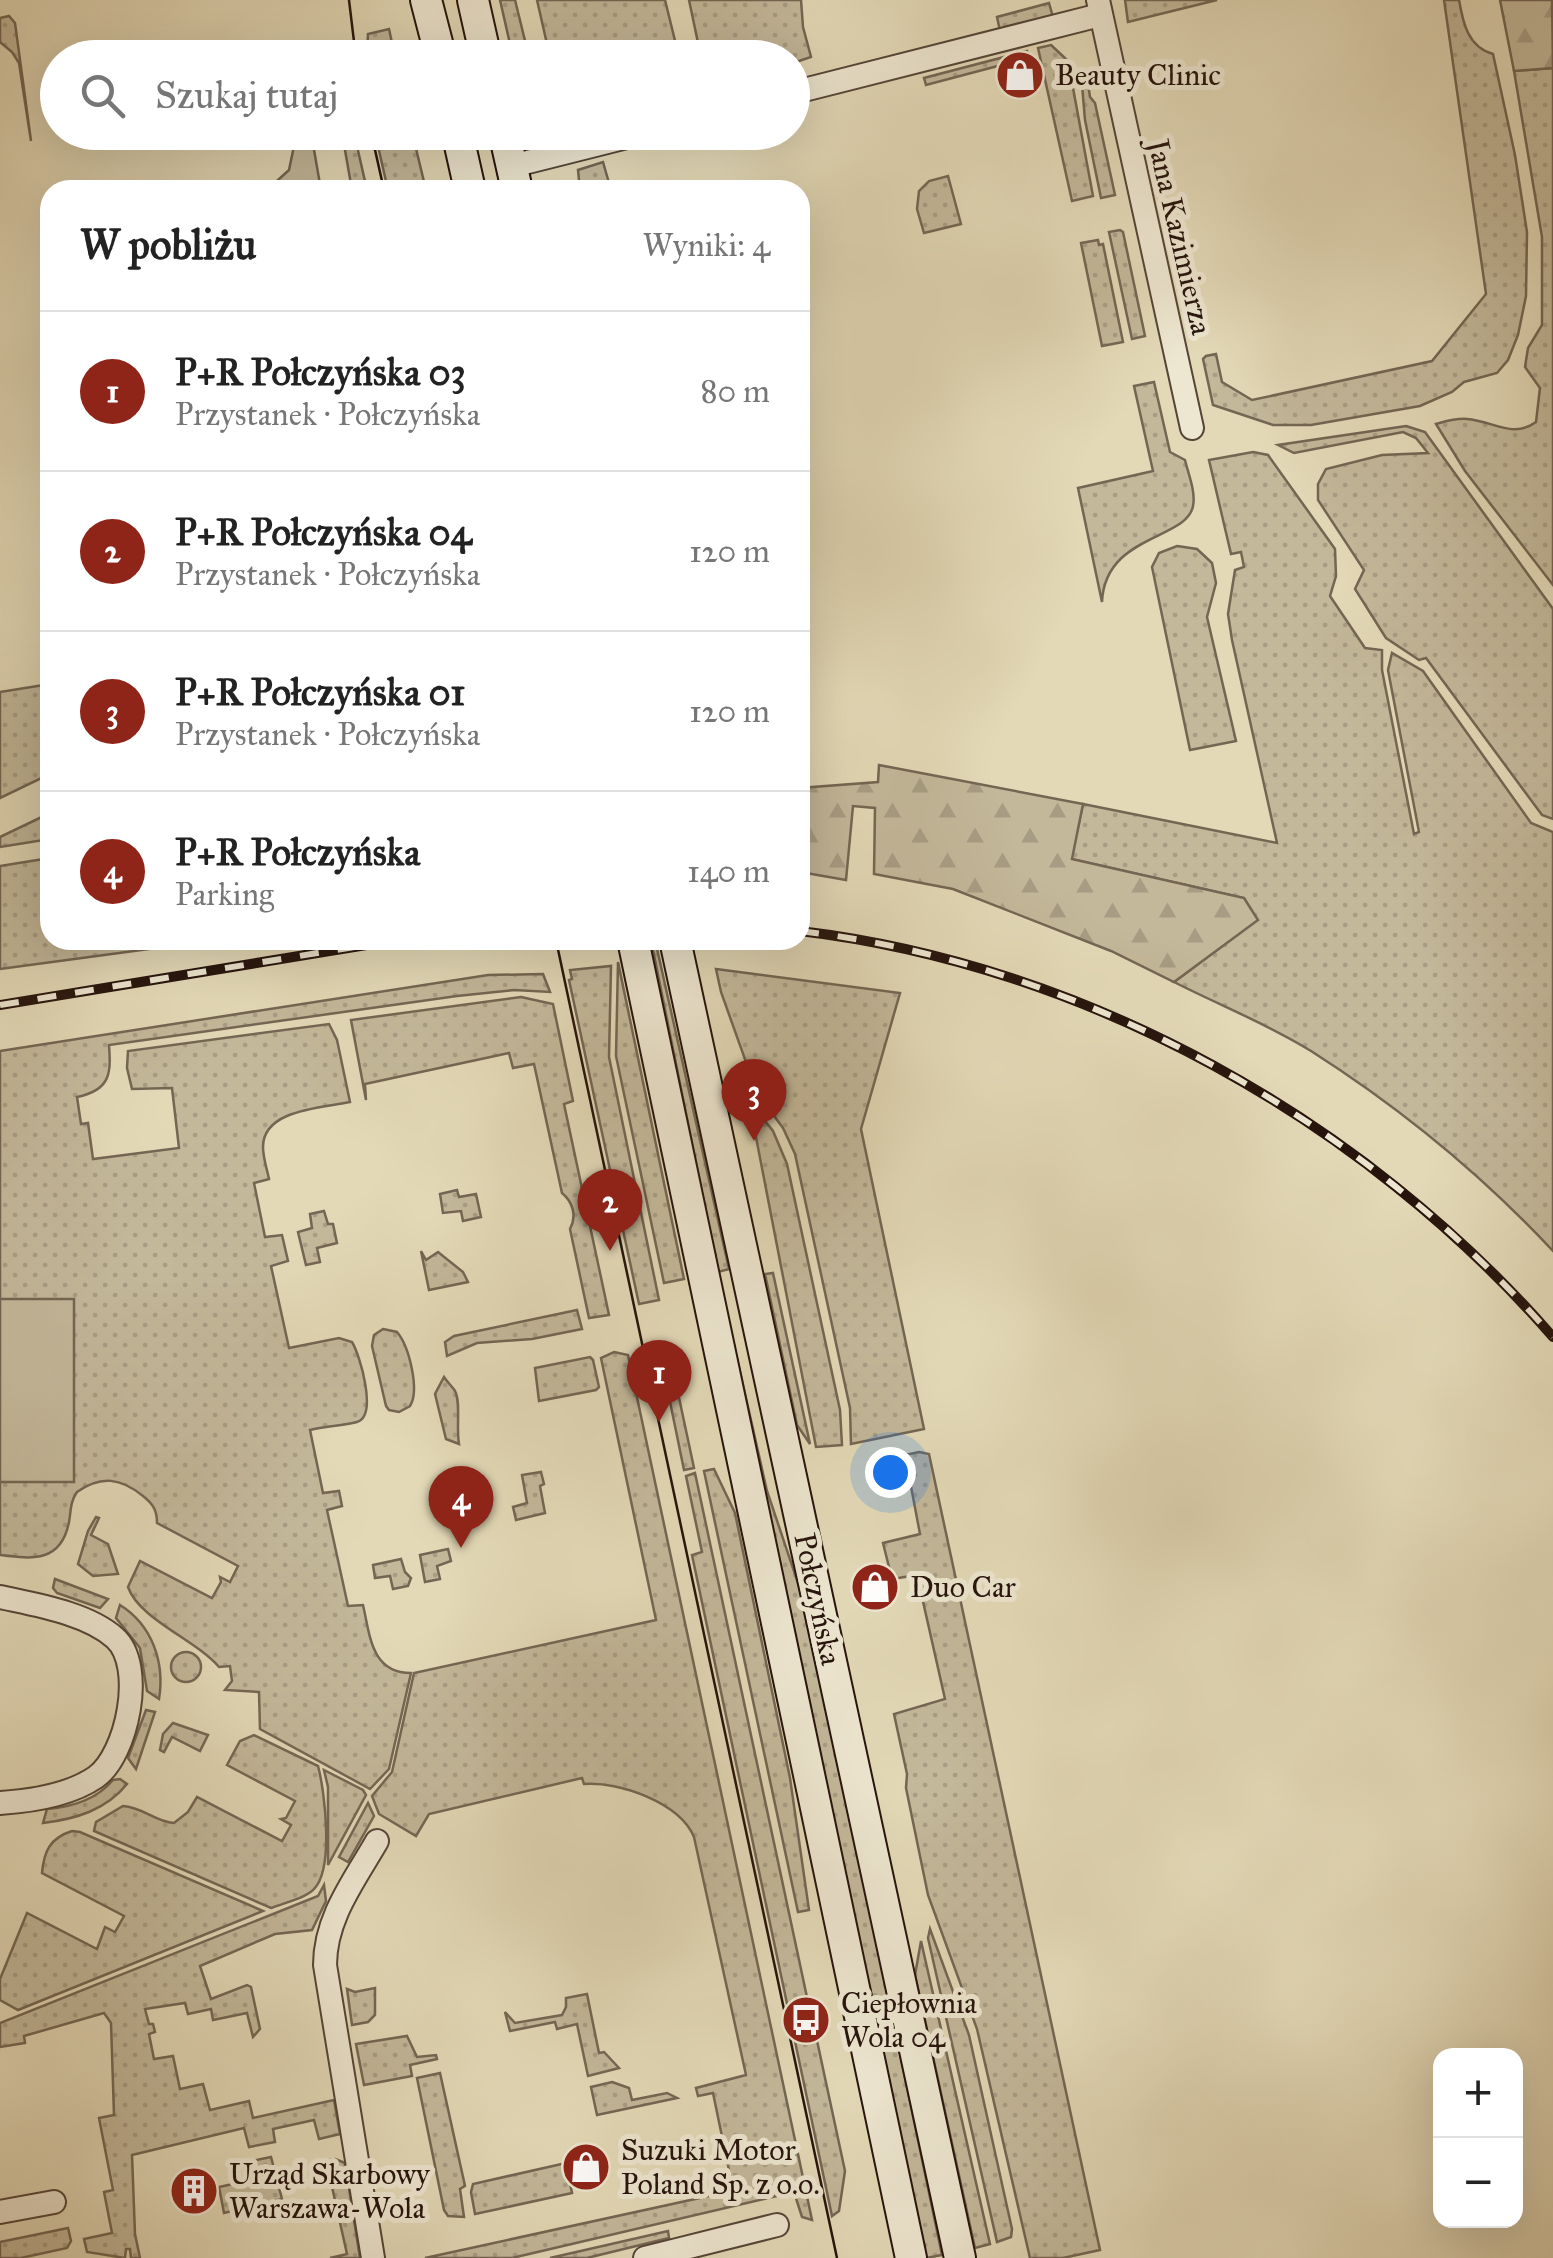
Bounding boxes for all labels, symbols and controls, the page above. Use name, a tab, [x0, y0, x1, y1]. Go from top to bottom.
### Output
search box	[40, 40, 810, 150]
shop icon: Beauty Clinic	[994, 49, 1046, 101]
place label: Beauty Clinic	[1055, 57, 1221, 93]
icon: search	[75, 68, 130, 123]
text: Szukaj tutaj	[155, 72, 338, 118]
street label: Jana Kazimierza	[1139, 133, 1220, 338]
text: W pobliżu	[80, 219, 256, 271]
text: Wyniki: 4	[642, 226, 770, 265]
text: P+R Połczyńska 03	[175, 349, 466, 395]
text: 1	[106, 372, 119, 411]
text: 80 m	[701, 372, 770, 411]
text: Przystanek · Połczyńska	[175, 395, 480, 434]
text: P+R Połczyńska 04	[175, 509, 472, 555]
text: 2	[105, 532, 120, 571]
text: 120 m	[689, 532, 770, 571]
text: Przystanek · Połczyńska	[175, 555, 480, 594]
text: P+R Połczyńska 01	[175, 669, 465, 715]
text: 3	[106, 692, 119, 731]
text: 120 m	[689, 692, 770, 731]
text: Przystanek · Połczyńska	[175, 715, 480, 754]
text: P+R Połczyńska	[175, 829, 420, 875]
text: 4	[104, 852, 121, 891]
text: 140 m	[687, 852, 770, 891]
text: Parking	[175, 875, 274, 914]
pin: 3	[722, 1058, 786, 1141]
pin: 2	[578, 1168, 642, 1251]
pin: 1	[626, 1340, 692, 1422]
your location	[865, 1447, 916, 1498]
pin: 4	[428, 1466, 494, 1548]
street label: Połczyńska	[786, 1530, 850, 1669]
shop icon: Duo Car	[849, 1561, 901, 1613]
place label: Duo Car	[910, 1569, 1017, 1605]
place label: Ciepłownia Wola 04	[841, 1985, 977, 2055]
bus stop icon: Ciepłownia Wola 04	[780, 1994, 832, 2046]
map controls	[1433, 2048, 1523, 2228]
button: +	[1433, 2048, 1523, 2138]
place label: Suzuki Motor Poland Sp. z o.o.	[621, 2132, 820, 2202]
button: −	[1433, 2138, 1523, 2228]
shop icon: Suzuki Motor Poland Sp. z o.o.	[560, 2141, 612, 2193]
place label: Urząd Skarbowy Warszawa-Wola	[229, 2156, 431, 2226]
building icon: Urząd Skarbowy Warszawa-Wola	[168, 2165, 220, 2217]

